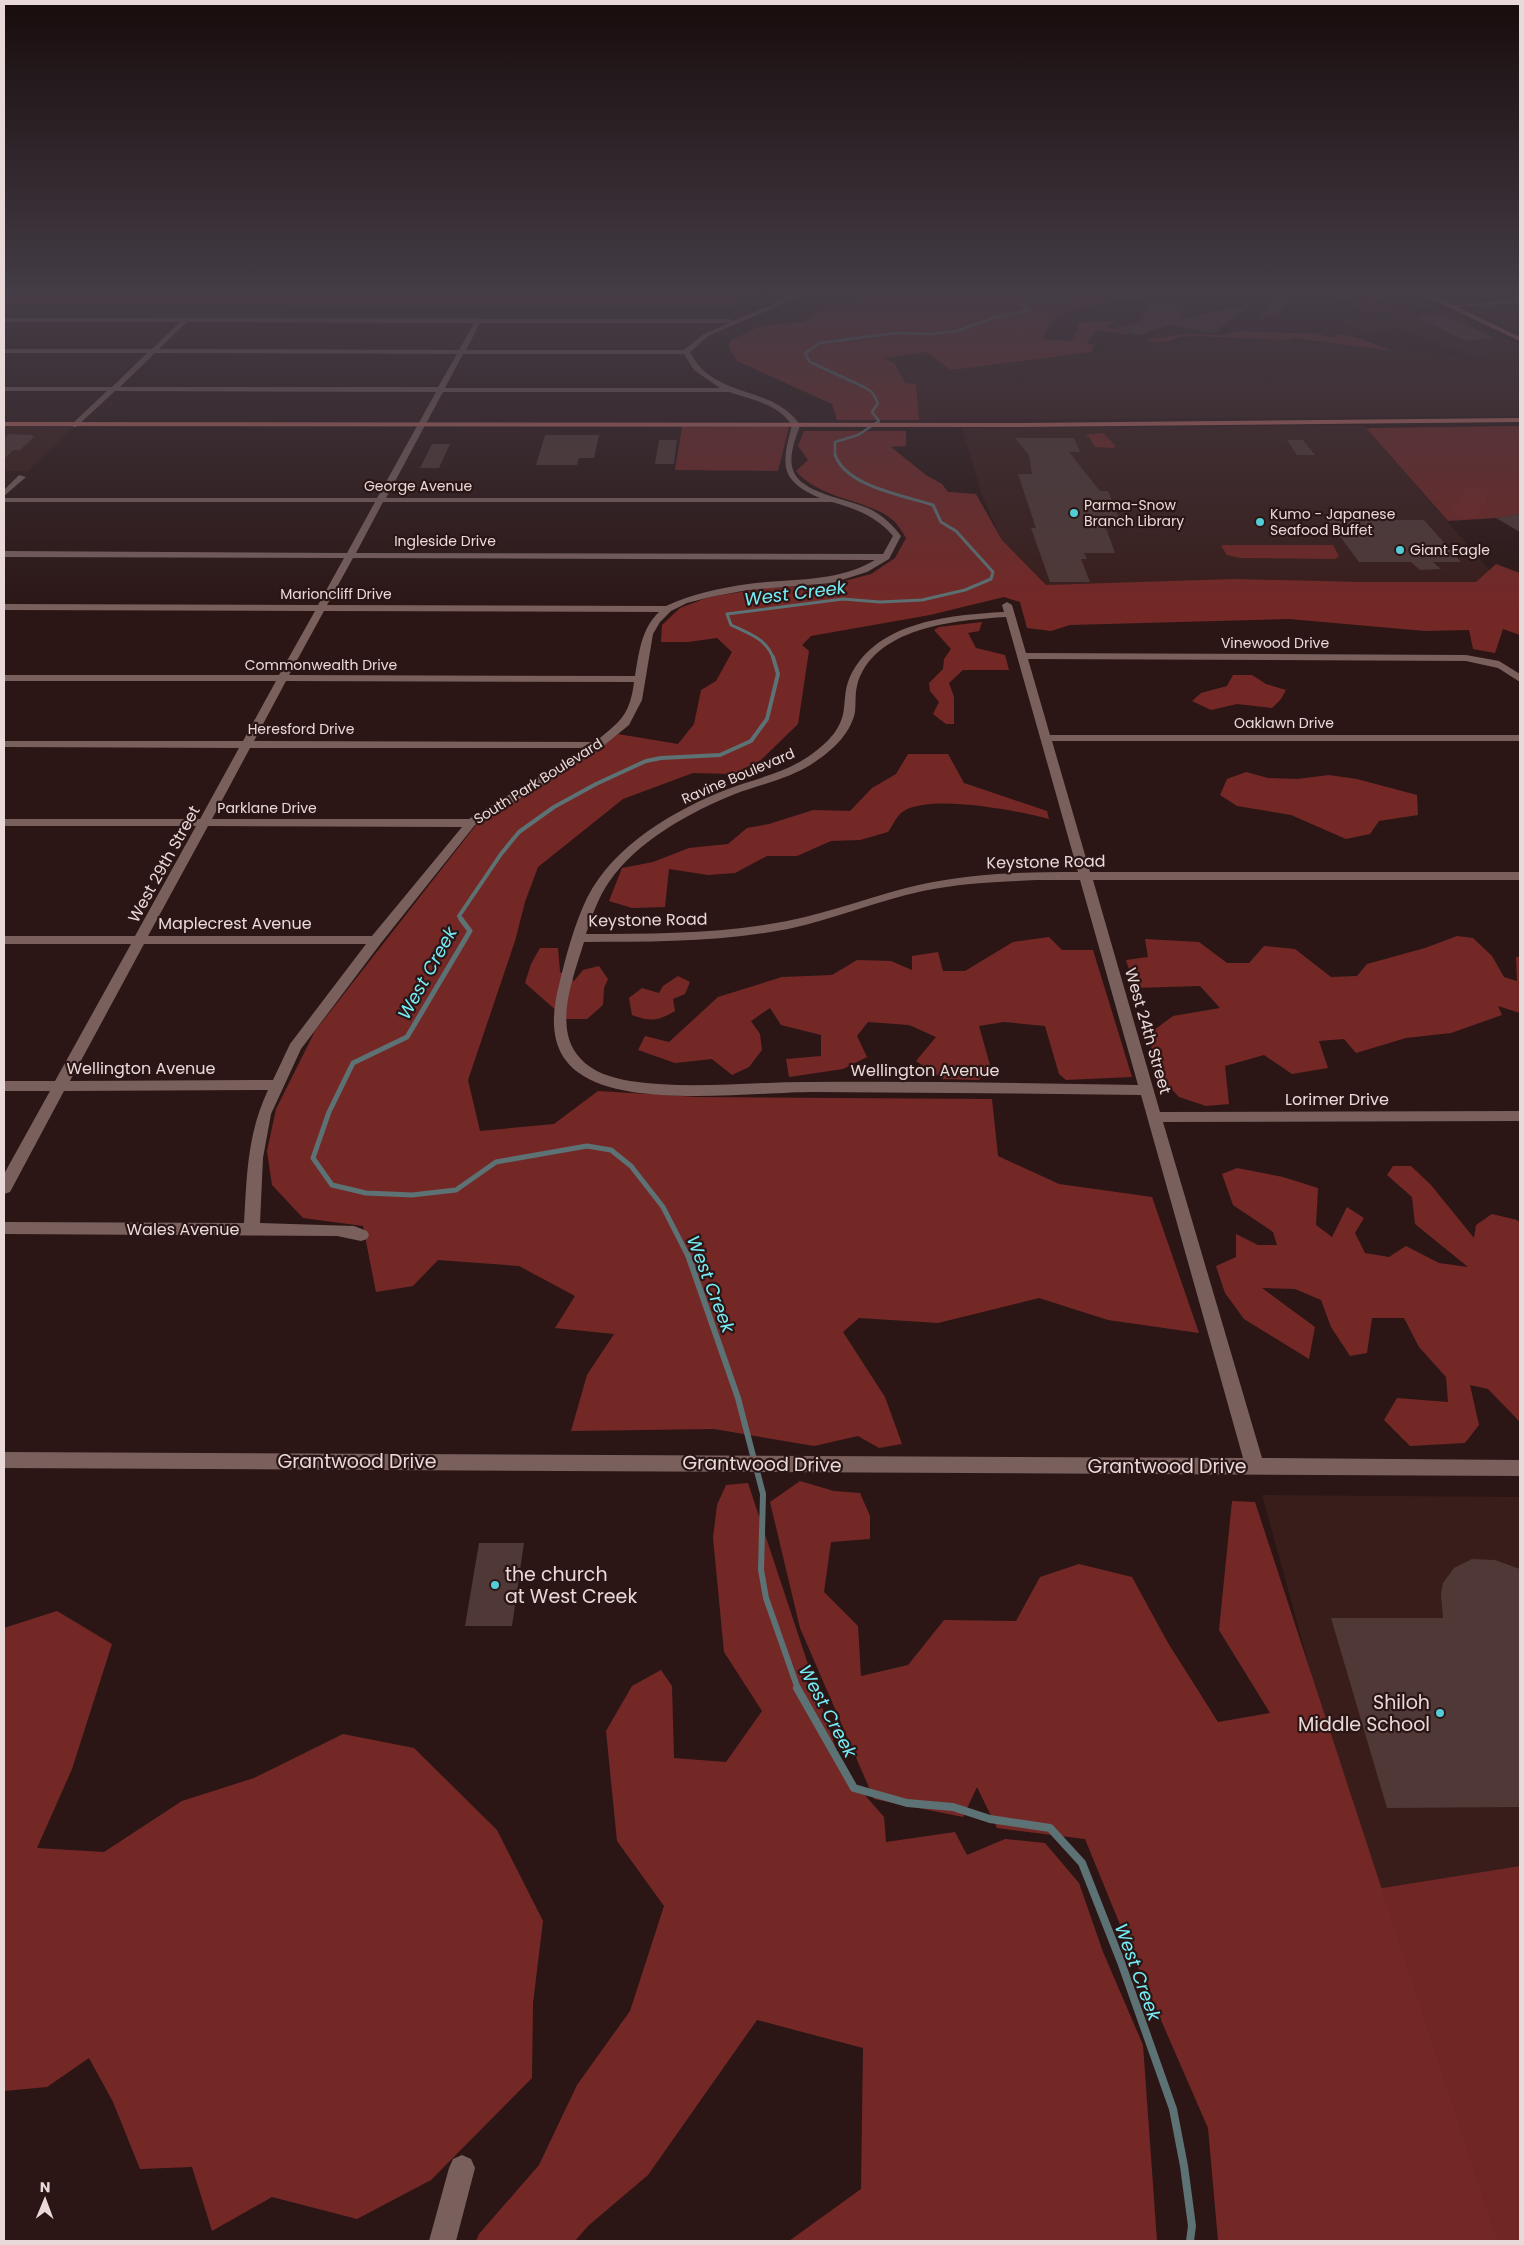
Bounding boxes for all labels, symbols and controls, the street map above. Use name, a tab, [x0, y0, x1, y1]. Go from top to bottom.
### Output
street label: George Avenue	[364, 476, 472, 496]
place label: Parma-Snow Branch Library	[1084, 495, 1184, 531]
place label: Kumo - Japanese Seafood Buffet	[1270, 504, 1396, 540]
marker: Parma-Snow Branch Library	[1068, 507, 1080, 519]
marker: Kumo - Japanese Seafood Buffet	[1254, 516, 1266, 528]
street label: Ingleside Drive	[394, 531, 496, 551]
place label: Giant Eagle	[1410, 540, 1490, 560]
marker: Giant Eagle	[1394, 544, 1406, 556]
water label: West Creek	[743, 574, 848, 612]
street label: Marioncliff Drive	[280, 584, 392, 604]
street label: Vinewood Drive	[1221, 633, 1329, 653]
street label: Commonwealth Drive	[245, 655, 398, 675]
street label: Oaklawn Drive	[1234, 713, 1334, 733]
street label: Heresford Drive	[248, 719, 355, 739]
street label: South Park Boulevard	[470, 733, 606, 829]
street label: Ravine Boulevard	[678, 743, 798, 809]
street label: Parklane Drive	[217, 798, 317, 818]
street label: West 29th Street	[122, 801, 206, 927]
street label: Keystone Road	[986, 849, 1106, 875]
street label: Keystone Road	[588, 907, 708, 933]
street label: Maplecrest Avenue	[158, 912, 312, 935]
water label: West Creek	[391, 922, 463, 1024]
street label: West 24th Street	[1119, 965, 1177, 1097]
street label: Wellington Avenue	[66, 1057, 216, 1080]
street label: Wellington Avenue	[850, 1059, 1000, 1082]
street label: Lorimer Drive	[1285, 1088, 1389, 1111]
street label: Wales Avenue	[127, 1218, 240, 1241]
water label: West Creek	[681, 1232, 741, 1337]
street label: Grantwood Drive	[277, 1448, 437, 1475]
street label: Grantwood Drive	[682, 1449, 842, 1479]
street label: Grantwood Drive	[1087, 1453, 1247, 1480]
place label: the church at West Creek	[505, 1561, 637, 1610]
marker: the church at West Creek	[489, 1579, 501, 1591]
water label: West Creek	[793, 1660, 863, 1763]
place label: Shiloh Middle School	[1298, 1689, 1430, 1738]
marker: Shiloh Middle School	[1434, 1707, 1446, 1719]
water label: West Creek	[1109, 1920, 1167, 2025]
north arrow	[20, 2175, 70, 2225]
text: N	[40, 2177, 51, 2197]

